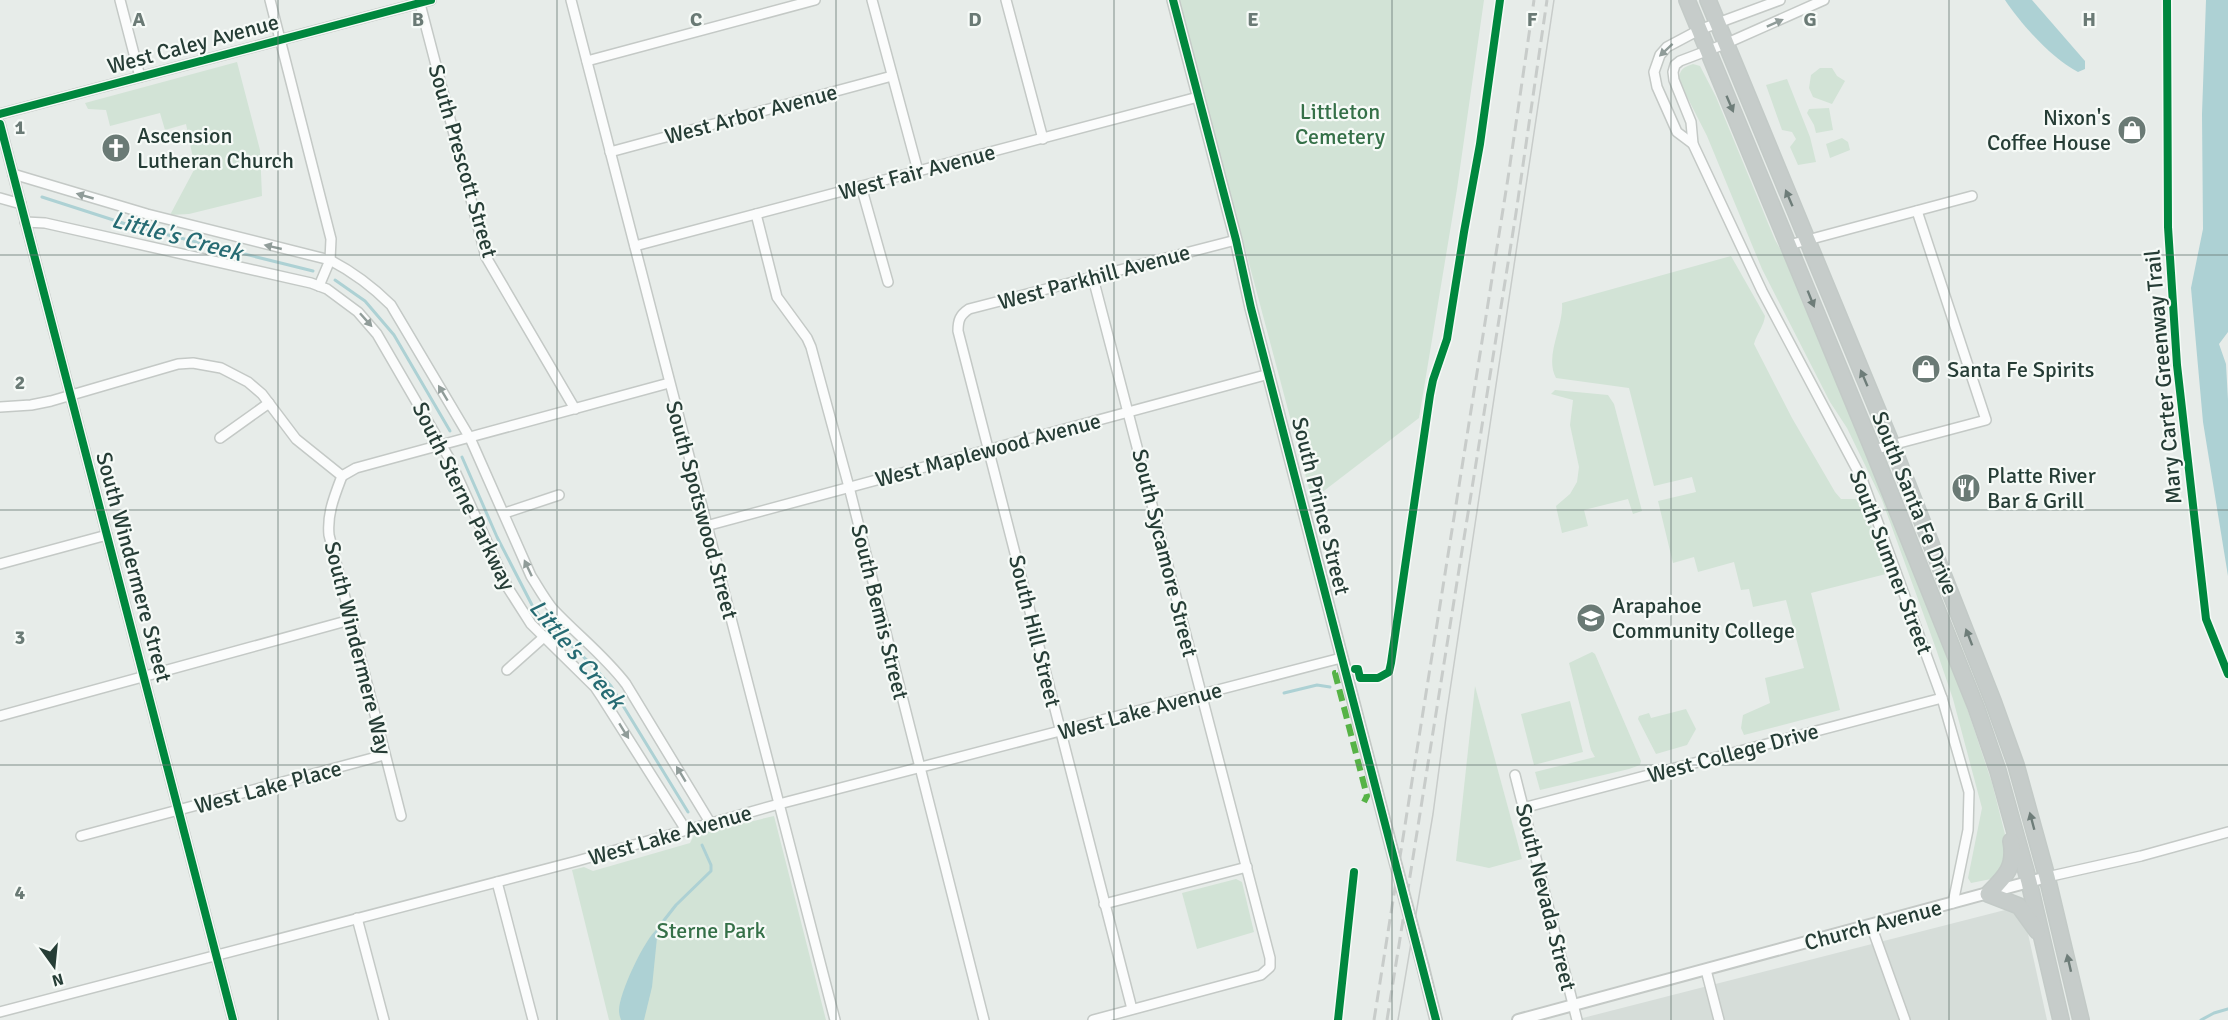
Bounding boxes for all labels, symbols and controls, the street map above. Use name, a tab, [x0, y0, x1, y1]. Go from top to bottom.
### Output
text: B	[412, 7, 424, 32]
text: C	[690, 7, 702, 32]
text: D	[968, 7, 982, 32]
text: E	[1247, 7, 1259, 32]
text: F	[1527, 7, 1538, 32]
text: G	[1803, 7, 1817, 32]
text: H	[2082, 7, 2096, 32]
street label: West Caley Avenue	[104, 8, 282, 80]
one-way arrow	[1767, 18, 1784, 27]
one-way arrow	[1659, 43, 1673, 57]
street label: South Prescott Street	[422, 61, 504, 261]
street label: West Arbor Avenue	[662, 78, 840, 150]
one-way arrow	[1725, 95, 1735, 113]
park label: Littleton Cemetery	[1295, 98, 1386, 150]
place label: Nixon's Coffee House	[1987, 104, 2111, 156]
shop icon: Nixon's Coffee House	[2116, 114, 2148, 146]
text: 1	[15, 115, 26, 140]
place label: Ascension Lutheran Church	[137, 122, 294, 174]
church icon: Ascension Lutheran Church	[100, 132, 132, 164]
street label: West Fair Avenue	[836, 138, 998, 206]
one-way arrow	[1784, 189, 1793, 207]
one-way arrow	[76, 191, 94, 200]
water label: Little's Creek	[109, 204, 247, 268]
street label: West Parkhill Avenue	[995, 238, 1193, 316]
one-way arrow	[264, 241, 282, 251]
street label: Mary Carter Greenway Trail	[2138, 249, 2188, 505]
one-way arrow	[1806, 291, 1816, 309]
one-way arrow	[359, 313, 373, 328]
shop icon: Santa Fe Spirits	[1910, 353, 1942, 385]
place label: Santa Fe Spirits	[1947, 356, 2094, 383]
one-way arrow	[1859, 369, 1868, 387]
text: 2	[15, 370, 25, 395]
one-way arrow	[438, 385, 449, 401]
street label: South Sterne Parkway	[407, 397, 522, 595]
street label: South Spotswood Street	[660, 398, 744, 622]
street label: West Maplewood Avenue	[872, 407, 1104, 493]
street label: South Santa Fe Drive	[1866, 407, 1964, 599]
street label: South Prince Street	[1286, 414, 1356, 598]
street label: South Sycamore Street	[1126, 446, 1204, 660]
street label: South Windermere Street	[90, 449, 178, 685]
place label: Platte River Bar & Grill	[1987, 462, 2096, 514]
street label: South Sumner Street	[1843, 466, 1939, 658]
restaurant icon: Platte River Bar & Grill	[1950, 472, 1982, 504]
street label: South Bemis Street	[845, 521, 915, 703]
street label: South Windermere Way	[318, 539, 398, 758]
street label: South Hill Street	[1003, 552, 1067, 710]
one-way arrow	[523, 560, 532, 577]
place label: Arapahoe Community College	[1612, 592, 1795, 644]
water label: Little's Creek	[523, 593, 633, 716]
school or university icon: Arapahoe Community College	[1575, 602, 1607, 634]
text: 3	[15, 625, 25, 650]
one-way arrow	[1964, 627, 1974, 645]
street label: West Lake Avenue	[1055, 676, 1225, 746]
street label: West College Drive	[1645, 717, 1821, 789]
one-way arrow	[618, 723, 629, 739]
street label: West Lake Place	[191, 754, 345, 820]
one-way arrow	[675, 766, 686, 782]
street label: West Lake Avenue	[585, 799, 755, 871]
street label: South Nevada Street	[1510, 801, 1582, 994]
one-way arrow	[2027, 812, 2036, 830]
text: 4	[15, 880, 26, 905]
street label: Church Avenue	[1801, 894, 1945, 956]
park label: Sterne Park	[657, 917, 765, 944]
north arrow	[24, 936, 84, 996]
one-way arrow	[2063, 954, 2073, 972]
text: N	[50, 968, 66, 991]

